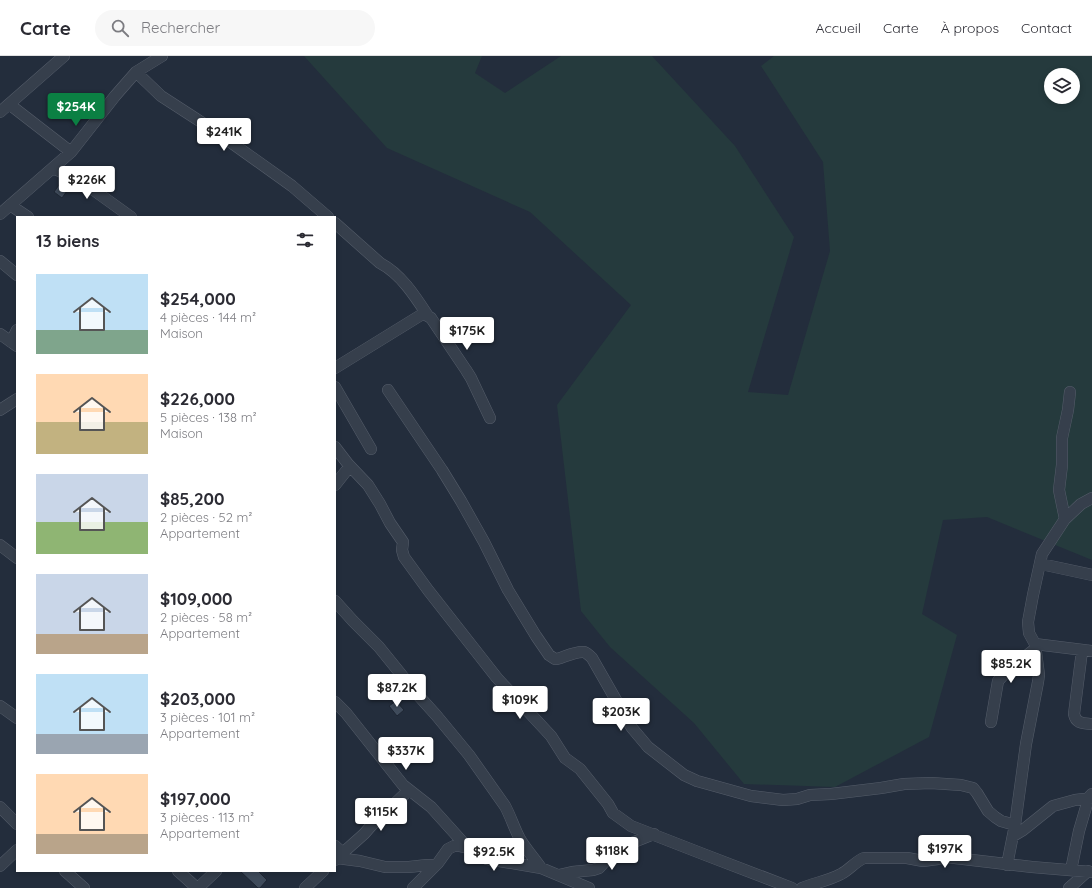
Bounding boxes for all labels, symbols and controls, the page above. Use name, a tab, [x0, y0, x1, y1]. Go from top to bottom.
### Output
search box	[95, 10, 375, 46]
text: Carte	[20, 16, 71, 40]
icon: search	[109, 17, 131, 39]
text: Rechercher	[141, 18, 220, 37]
text: Accueil	[815, 19, 861, 37]
text: Carte	[883, 19, 919, 37]
text: À propos	[941, 19, 999, 37]
text: Contact	[1021, 19, 1072, 37]
map controls	[1044, 68, 1080, 104]
button: layers	[1044, 68, 1080, 104]
pin: $254K	[48, 93, 104, 127]
text: $254K	[57, 98, 95, 114]
pin: $241K	[196, 118, 252, 152]
text: $241K	[206, 123, 242, 139]
pin: $226K	[59, 166, 115, 200]
text: $226K	[68, 171, 106, 187]
icon: filters	[294, 229, 316, 251]
text: 13 biens	[36, 230, 100, 251]
text: $254,000	[160, 288, 236, 309]
icon: home	[68, 290, 116, 338]
text: 4 pièces · 144 m²	[160, 309, 256, 325]
pin: $175K	[439, 317, 495, 351]
text: $175K	[449, 322, 485, 338]
text: Maison	[160, 325, 203, 341]
text: $226,000	[160, 388, 235, 409]
icon: home	[68, 390, 116, 438]
text: 5 pièces · 138 m²	[160, 409, 257, 425]
text: Maison	[160, 425, 203, 441]
text: $85,200	[160, 488, 224, 509]
icon: home	[68, 490, 116, 538]
text: 2 pièces · 52 m²	[160, 509, 252, 525]
text: Appartement	[160, 525, 240, 541]
text: $109,000	[160, 588, 233, 609]
icon: home	[68, 590, 116, 638]
text: 2 pièces · 58 m²	[160, 609, 252, 625]
text: Appartement	[160, 625, 240, 641]
pin: $85.2K	[978, 650, 1044, 684]
text: $85.2K	[990, 655, 1032, 671]
pin: $87.2K	[364, 674, 430, 708]
text: $87.2K	[377, 679, 417, 695]
pin: $109K	[492, 686, 548, 720]
text: $203,000	[160, 688, 235, 709]
icon: home	[68, 690, 116, 738]
text: $109K	[502, 691, 538, 707]
pin: $203K	[593, 698, 649, 732]
text: $203K	[602, 703, 640, 719]
text: 3 pièces · 101 m²	[160, 709, 255, 725]
text: Appartement	[160, 725, 240, 741]
pin: $337K	[378, 737, 434, 771]
text: $337K	[387, 742, 425, 758]
text: $197,000	[160, 788, 231, 809]
icon: home	[68, 790, 116, 838]
pin: $115K	[353, 798, 409, 832]
text: $115K	[364, 803, 398, 819]
text: 3 pièces · 113 m²	[160, 809, 254, 825]
text: Appartement	[160, 825, 240, 841]
pin: $197K	[917, 835, 973, 869]
pin: $118K	[584, 837, 640, 871]
pin: $92.5K	[461, 838, 527, 872]
text: $197K	[927, 840, 963, 856]
text: $118K	[595, 842, 629, 858]
text: $92.5K	[473, 843, 515, 859]

